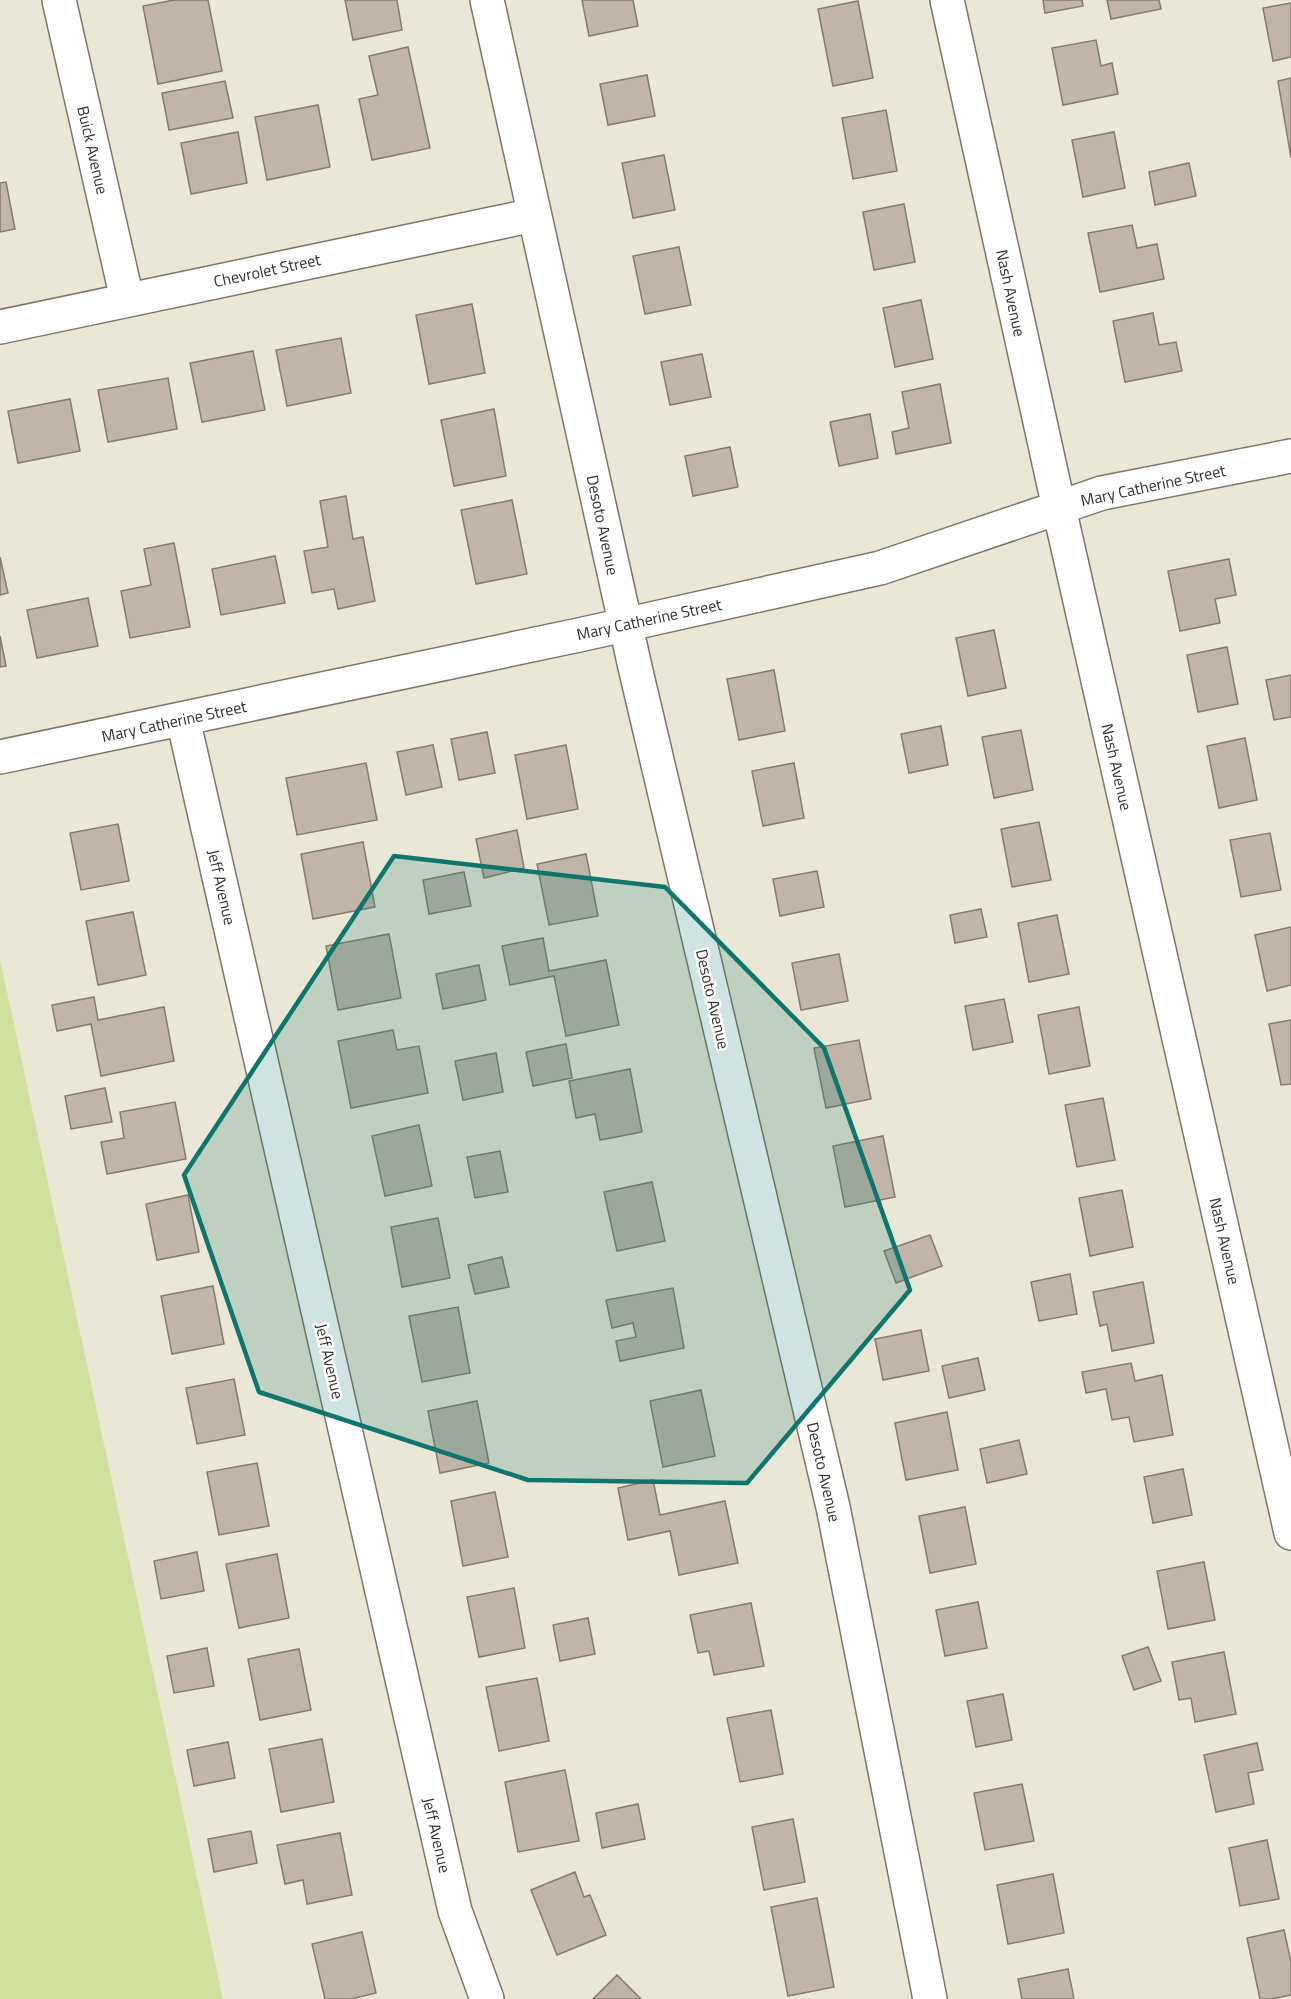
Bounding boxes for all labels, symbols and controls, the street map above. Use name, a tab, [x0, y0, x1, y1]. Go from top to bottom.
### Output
street label: Buick Avenue	[71, 103, 115, 197]
street label: Chevrolet Street	[211, 247, 323, 293]
street label: Nash Avenue	[990, 247, 1032, 339]
street label: Mary Catherine Street	[1078, 458, 1228, 512]
street label: Desoto Avenue	[581, 473, 625, 577]
street label: Mary Catherine Street	[574, 592, 724, 646]
street label: Mary Catherine Street	[99, 694, 249, 748]
street label: Nash Avenue	[1095, 721, 1139, 813]
street label: Jeff Avenue	[202, 847, 242, 927]
street label: Desoto Avenue	[690, 947, 736, 1051]
street label: Nash Avenue	[1203, 1195, 1247, 1287]
street label: Jeff Avenue	[310, 1321, 350, 1401]
street label: Desoto Avenue	[801, 1420, 847, 1524]
street label: Jeff Avenue	[417, 1795, 457, 1875]

